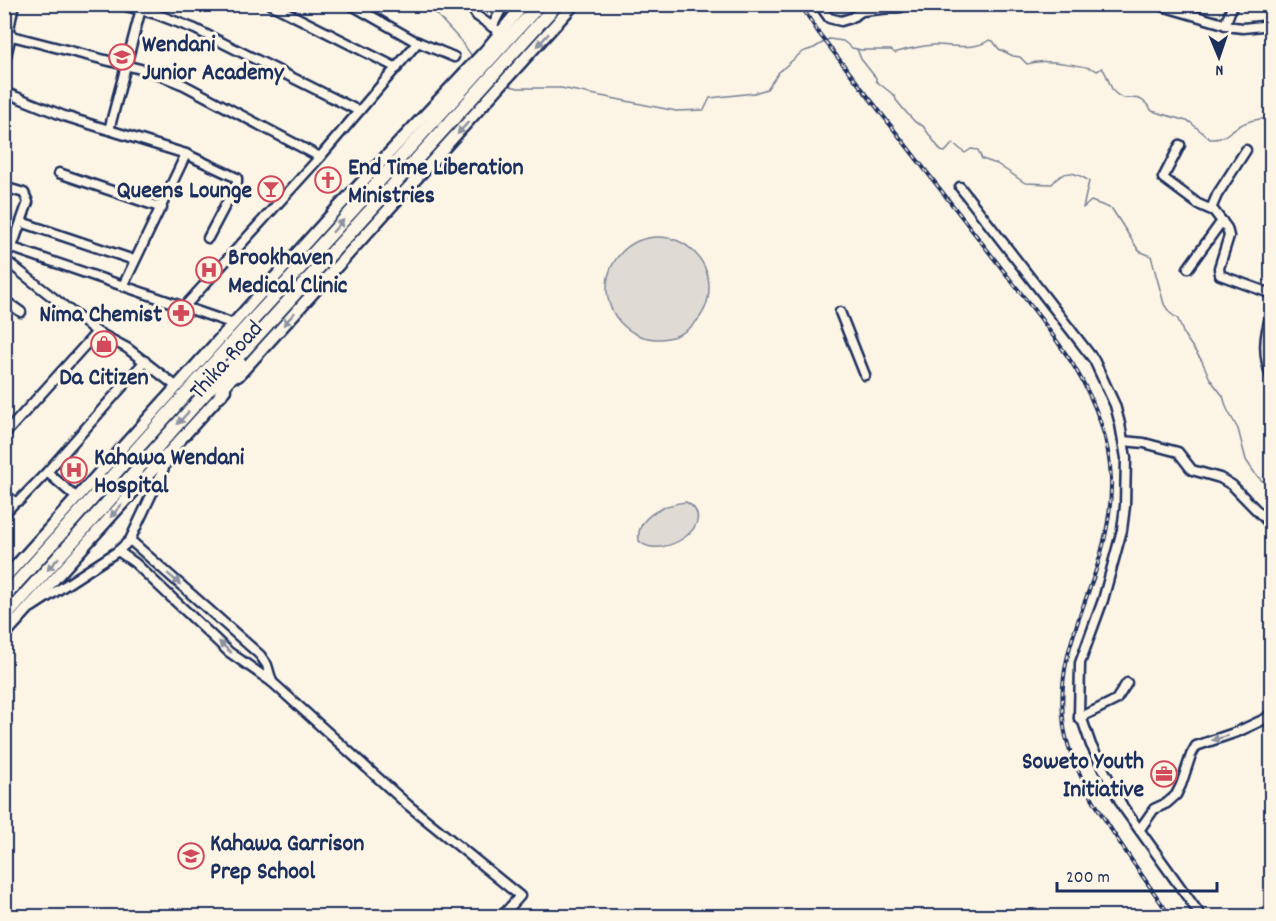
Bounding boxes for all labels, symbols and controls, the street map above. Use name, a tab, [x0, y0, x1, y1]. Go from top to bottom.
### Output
north arrow	[1189, 27, 1249, 87]
place label: Wendani Junior Academy	[142, 29, 285, 91]
one-way arrow	[537, 32, 550, 47]
school or university icon: Wendani Junior Academy	[107, 42, 137, 72]
text: N	[1215, 58, 1224, 81]
one-way arrow	[456, 121, 470, 136]
place label: End Time Liberation Ministries	[348, 152, 524, 214]
church icon: End Time Liberation Ministries	[313, 165, 343, 195]
bar icon: Queens Lounge	[256, 174, 286, 204]
place label: Queens Lounge	[117, 175, 252, 209]
one-way arrow	[331, 218, 345, 233]
place label: Brookhaven Medical Clinic	[228, 242, 348, 304]
hospital icon: Brookhaven Medical Clinic	[194, 255, 224, 285]
pharmacy icon: Nima Chemist	[166, 298, 196, 328]
place label: Nima Chemist	[39, 299, 162, 333]
one-way arrow	[283, 312, 297, 326]
street label: Thika Road	[182, 314, 272, 408]
shop icon: Da Citizen	[89, 329, 119, 359]
place label: Da Citizen	[59, 362, 149, 396]
one-way arrow	[176, 411, 190, 426]
place label: Kahawa Wendani Hospital	[94, 442, 245, 504]
hospital icon: Kahawa Wendani Hospital	[59, 455, 89, 485]
one-way arrow	[110, 503, 123, 518]
one-way arrow	[47, 556, 60, 571]
one-way arrow	[166, 572, 181, 586]
one-way arrow	[217, 640, 232, 654]
one-way arrow	[1210, 733, 1229, 743]
place label: Soweto Youth Initiative	[1022, 746, 1144, 808]
office icon: Soweto Youth Initiative	[1149, 759, 1179, 789]
place label: Kahawa Garrison Prep School	[210, 828, 364, 890]
school or university icon: Kahawa Garrison Prep School	[176, 841, 206, 871]
scale bar	[1057, 855, 1218, 893]
text: 200 m	[1066, 866, 1110, 891]

